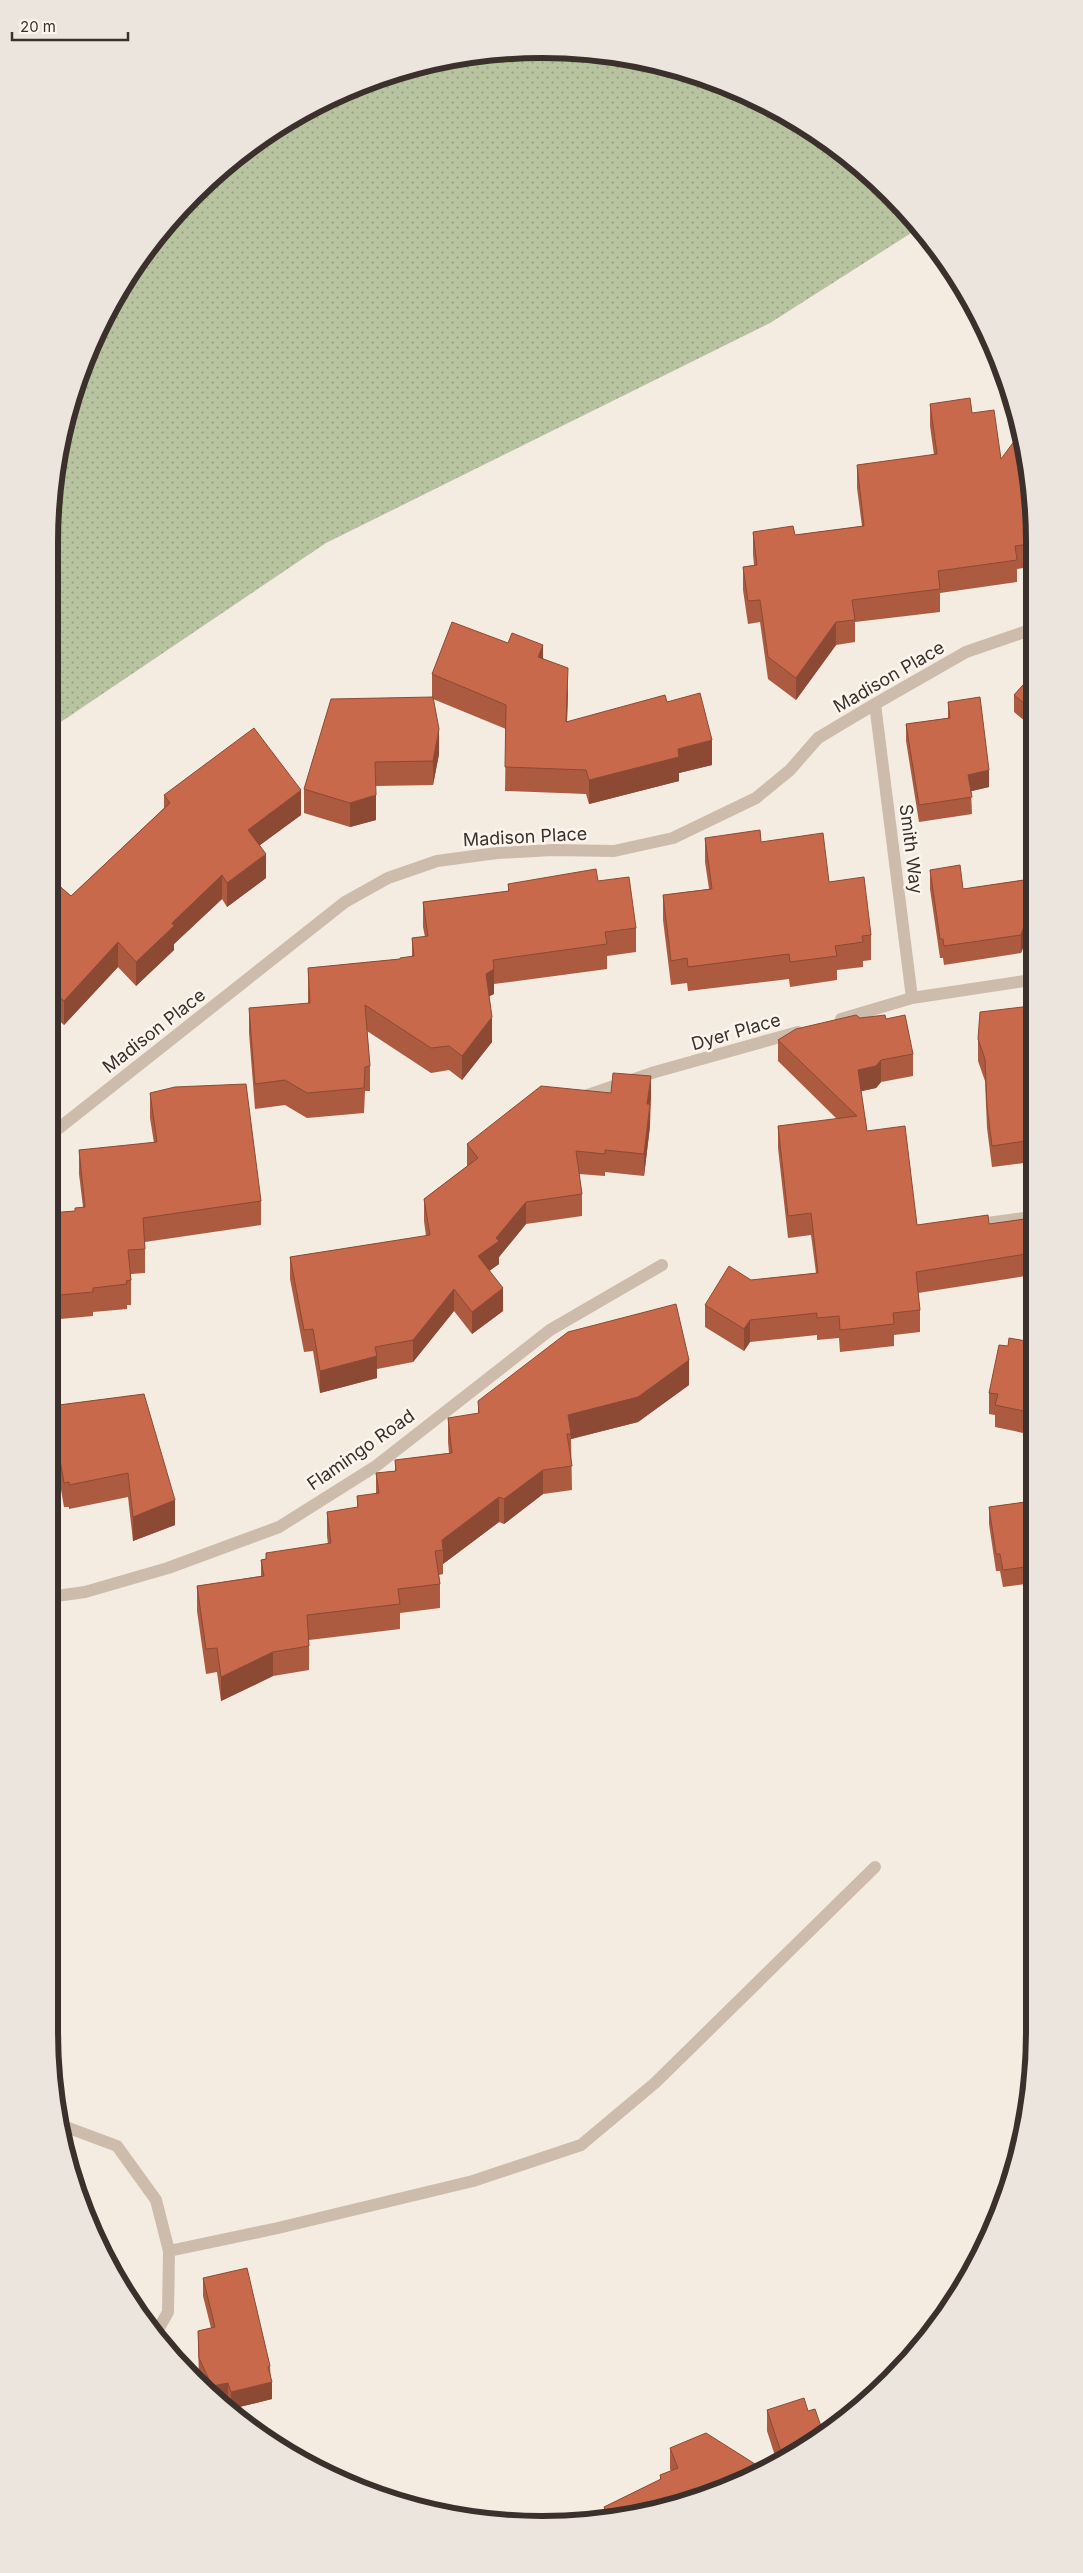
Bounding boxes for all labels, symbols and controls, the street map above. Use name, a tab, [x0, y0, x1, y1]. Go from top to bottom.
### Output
scale bar	[12, 10, 129, 42]
text: 20 m	[20, 17, 56, 36]
street label: Madison Place	[830, 636, 948, 717]
street label: Smith Way	[896, 803, 927, 895]
street label: Madison Place	[462, 823, 588, 850]
street label: Madison Place	[98, 984, 209, 1077]
street label: Dyer Place	[689, 1009, 783, 1054]
street label: Flamingo Road	[303, 1405, 418, 1494]

